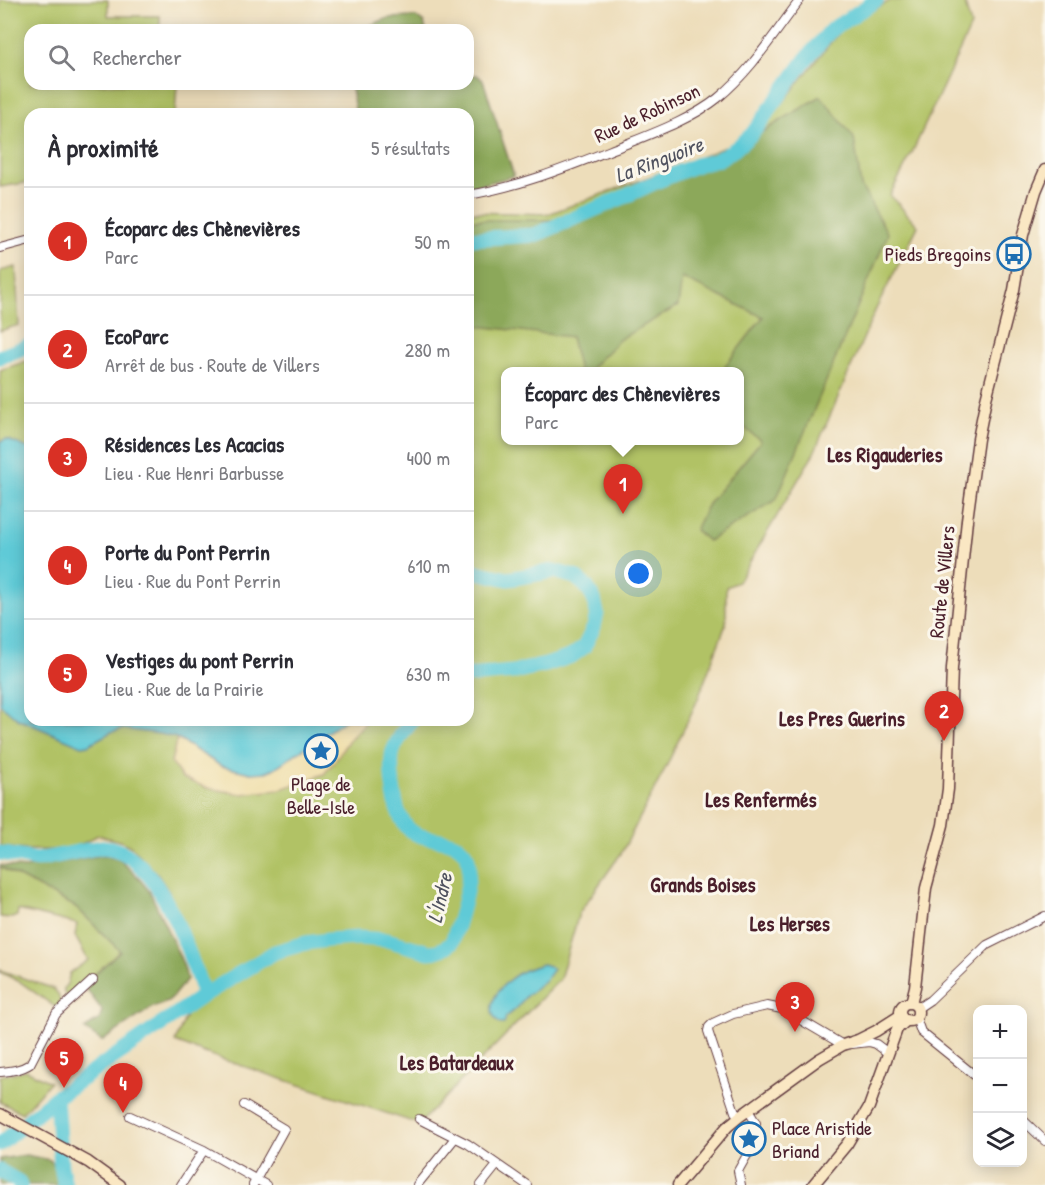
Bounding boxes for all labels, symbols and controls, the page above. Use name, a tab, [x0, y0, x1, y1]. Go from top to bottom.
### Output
search box	[24, 24, 474, 90]
icon: search	[45, 41, 78, 74]
text: Rechercher	[93, 42, 182, 72]
street label: Rue de Robinson	[590, 76, 704, 149]
water label: La Ringuoire	[611, 129, 708, 190]
text: À proximité	[48, 130, 159, 165]
text: 5 résultats	[371, 134, 450, 161]
text: Écoparc des Chènevières	[105, 213, 300, 243]
text: 1	[64, 228, 71, 255]
text: 50 m	[414, 228, 450, 255]
bus stop icon: Pieds Bregoins	[996, 236, 1032, 272]
place label: Pieds Bregoins	[885, 240, 991, 267]
text: Parc	[105, 243, 138, 270]
text: EcoParc	[105, 321, 168, 351]
text: 2	[63, 336, 72, 363]
text: 280 m	[405, 336, 450, 363]
text: Arrêt de bus · Route de Villers	[105, 351, 320, 378]
popup	[501, 367, 744, 445]
text: Écoparc des Chènevières	[525, 378, 720, 408]
text: Parc	[525, 408, 558, 435]
text: Résidences Les Acacias	[105, 429, 284, 459]
district label: Les Rigauderies	[827, 440, 943, 470]
text: 3	[63, 444, 72, 471]
text: 400 m	[406, 444, 450, 471]
text: Lieu · Rue Henri Barbusse	[105, 459, 284, 486]
pin: 1	[604, 464, 642, 514]
street label: Route de Villers	[922, 524, 961, 639]
text: Porte du Pont Perrin	[105, 537, 270, 567]
text: 4	[64, 552, 71, 579]
text: 610 m	[408, 552, 450, 579]
your location	[624, 559, 653, 588]
text: Lieu · Rue du Pont Perrin	[105, 567, 281, 594]
text: Vestiges du pont Perrin	[105, 645, 294, 675]
text: 5	[63, 660, 72, 687]
text: 630 m	[406, 660, 450, 687]
text: Lieu · Rue de la Prairie	[105, 675, 264, 702]
pin: 2	[924, 692, 964, 741]
district label: Les Pres Guerins	[779, 704, 905, 733]
place icon: Plage de Belle-Isle	[303, 733, 339, 769]
place label: Plage de Belle-Isle	[287, 770, 355, 820]
district label: Les Renfermés	[705, 785, 817, 814]
water label: L'Indre	[420, 869, 460, 926]
district label: Grands Boises	[650, 870, 756, 899]
district label: Les Herses	[750, 909, 830, 938]
pin: 3	[776, 982, 814, 1032]
map controls	[973, 1005, 1027, 1167]
button: +	[973, 1005, 1027, 1059]
pin: 5	[44, 1038, 84, 1088]
district label: Les Batardeaux	[400, 1048, 514, 1077]
button: −	[973, 1059, 1027, 1113]
pin: 4	[104, 1064, 142, 1113]
button: layers	[973, 1113, 1027, 1167]
place label: Place Aristide Briand	[772, 1114, 872, 1164]
place icon: Place Aristide Briand	[731, 1121, 767, 1157]

